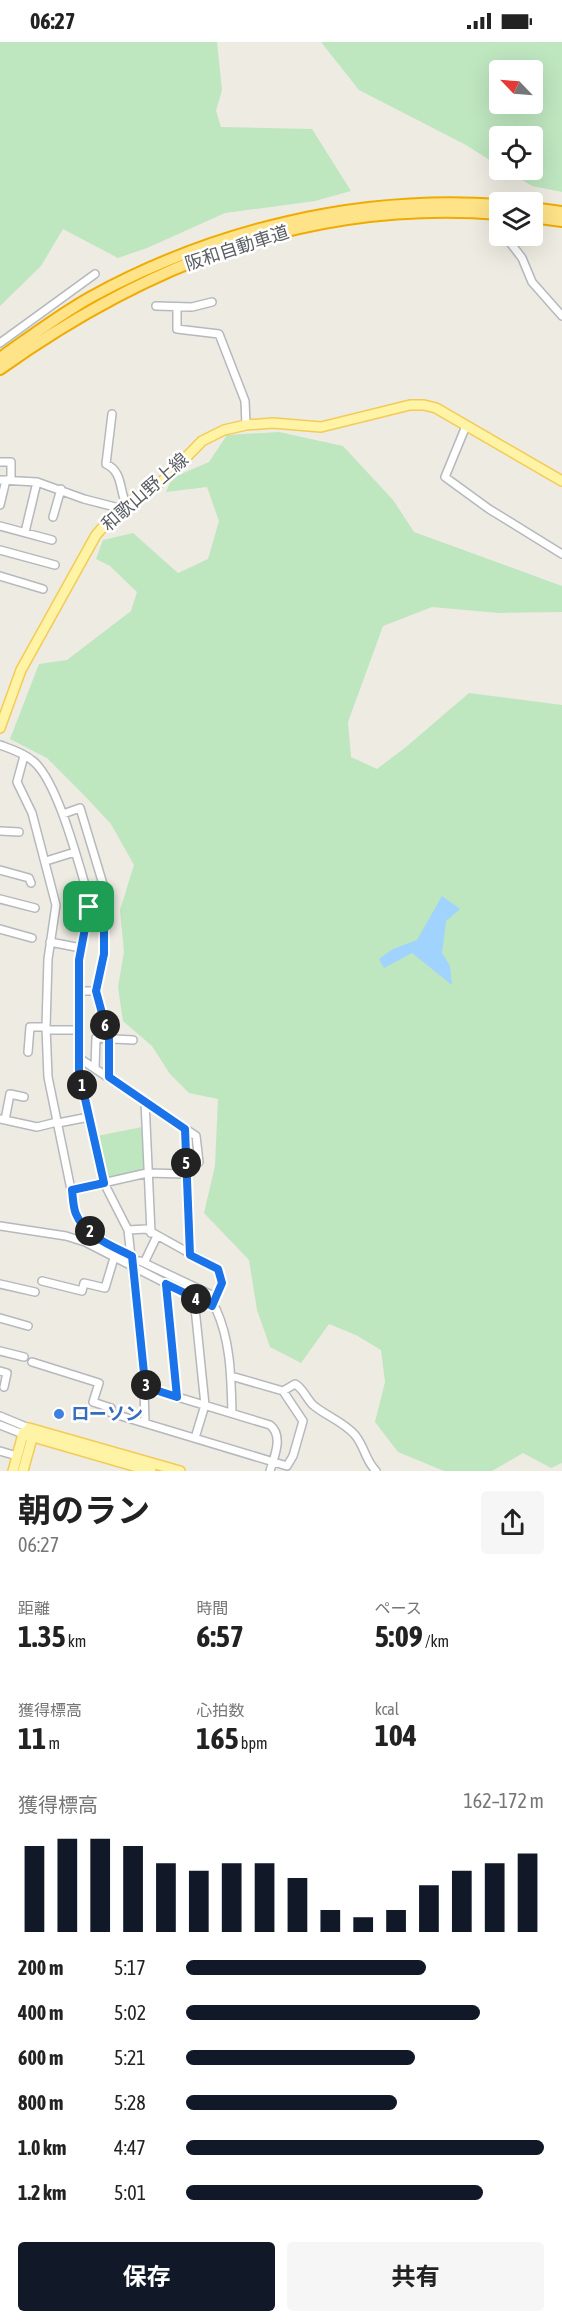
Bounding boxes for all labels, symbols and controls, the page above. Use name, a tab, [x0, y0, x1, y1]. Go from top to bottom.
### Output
text: 06:27	[30, 8, 75, 34]
north arrow	[489, 60, 543, 114]
map controls	[489, 60, 543, 246]
button: locate	[489, 126, 543, 180]
button: layers	[489, 192, 543, 246]
street label: 阪和自動車道	[182, 221, 291, 274]
street label: 和歌山野上線	[97, 448, 192, 535]
pin	[63, 881, 114, 932]
icon: arrive	[72, 890, 105, 923]
pin: 6	[90, 1010, 120, 1040]
text: 6	[101, 1016, 109, 1034]
pin: 1	[67, 1070, 97, 1100]
text: 1	[78, 1076, 86, 1094]
pin: 5	[171, 1148, 201, 1178]
text: 5	[182, 1154, 190, 1172]
pin: 2	[75, 1216, 105, 1246]
text: 2	[86, 1222, 94, 1240]
pin: 4	[181, 1284, 211, 1314]
text: 4	[192, 1290, 200, 1308]
pin: 3	[131, 1370, 161, 1400]
text: 3	[142, 1376, 150, 1394]
place label: ローソン	[71, 1403, 143, 1424]
marker: ローソン	[52, 1407, 66, 1421]
text: 朝のラン	[18, 1491, 150, 1529]
button: share	[481, 1491, 544, 1554]
text: 06:27	[18, 1533, 59, 1556]
text: 距離	[18, 1599, 50, 1617]
text: 時間	[196, 1599, 228, 1617]
text: ペース	[375, 1599, 422, 1617]
text: 1.35	[18, 1619, 66, 1653]
text: 6:57	[196, 1619, 244, 1653]
text: 5:09	[375, 1619, 423, 1653]
text: km	[66, 1632, 86, 1650]
text: /km	[423, 1632, 449, 1650]
text: kcal	[375, 1700, 399, 1718]
text: 獲得標高	[18, 1701, 82, 1719]
text: 心拍数	[196, 1701, 244, 1719]
text: 104	[375, 1718, 417, 1752]
text: 11	[18, 1721, 46, 1755]
text: 165	[196, 1721, 239, 1755]
text: m	[46, 1734, 60, 1752]
text: bpm	[239, 1734, 268, 1752]
text: 162–172 m	[463, 1789, 544, 1812]
text: 獲得標高	[18, 1793, 98, 1816]
text: 200 m	[18, 1956, 63, 1979]
text: 5:17	[114, 1956, 146, 1979]
text: 400 m	[18, 2001, 63, 2024]
text: 5:02	[114, 2001, 146, 2024]
text: 600 m	[18, 2046, 63, 2069]
text: 5:21	[114, 2046, 146, 2069]
text: 800 m	[18, 2091, 63, 2114]
text: 5:28	[114, 2091, 146, 2114]
text: 1.0 km	[18, 2136, 66, 2159]
text: 4:47	[114, 2136, 146, 2159]
text: 1.2 km	[18, 2181, 66, 2204]
text: 5:01	[114, 2181, 146, 2204]
button: 保存	[18, 2242, 275, 2311]
button: 共有	[287, 2242, 544, 2311]

